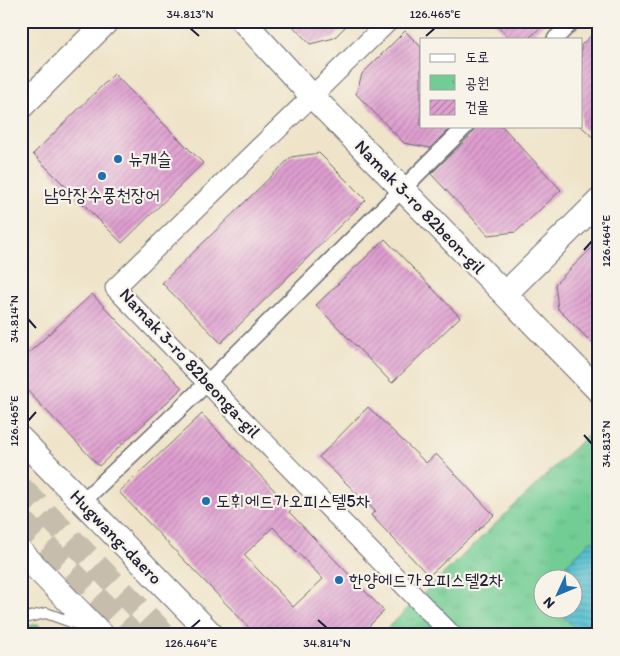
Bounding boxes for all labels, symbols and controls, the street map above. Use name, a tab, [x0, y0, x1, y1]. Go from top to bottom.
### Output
text: 34.813°N	[166, 7, 214, 21]
text: 126.465°E	[409, 7, 461, 21]
legend	[420, 38, 582, 128]
text: 도로	[465, 48, 489, 66]
text: 공원	[465, 74, 489, 92]
text: 건물	[465, 98, 489, 116]
street label: Namak 3-ro 82beon-gil	[350, 135, 490, 279]
place label: 뉴캐슬	[128, 148, 171, 170]
marker: 뉴캐슬	[112, 153, 124, 165]
marker: 남악장수풍천장어	[96, 170, 108, 182]
place label: 남악장수풍천장어	[44, 184, 160, 206]
text: 126.464°E	[599, 215, 613, 267]
street label: Namak 3-ro 82beonga-gil	[115, 284, 265, 442]
text: 34.814°N	[7, 295, 21, 343]
text: 126.465°E	[7, 395, 21, 447]
text: 34.813°N	[599, 420, 613, 468]
street label: Hugwang-daero	[65, 485, 167, 589]
place label: 도휘에드가오피스텔5차	[216, 490, 370, 512]
marker: 도휘에드가오피스텔5차	[200, 495, 212, 507]
north arrow	[532, 568, 582, 618]
place label: 한양에드가오피스텔2차	[349, 569, 503, 591]
marker: 한양에드가오피스텔2차	[333, 574, 345, 586]
text: N	[540, 593, 558, 612]
text: 126.464°E	[165, 636, 217, 650]
text: 34.814°N	[303, 636, 351, 650]

